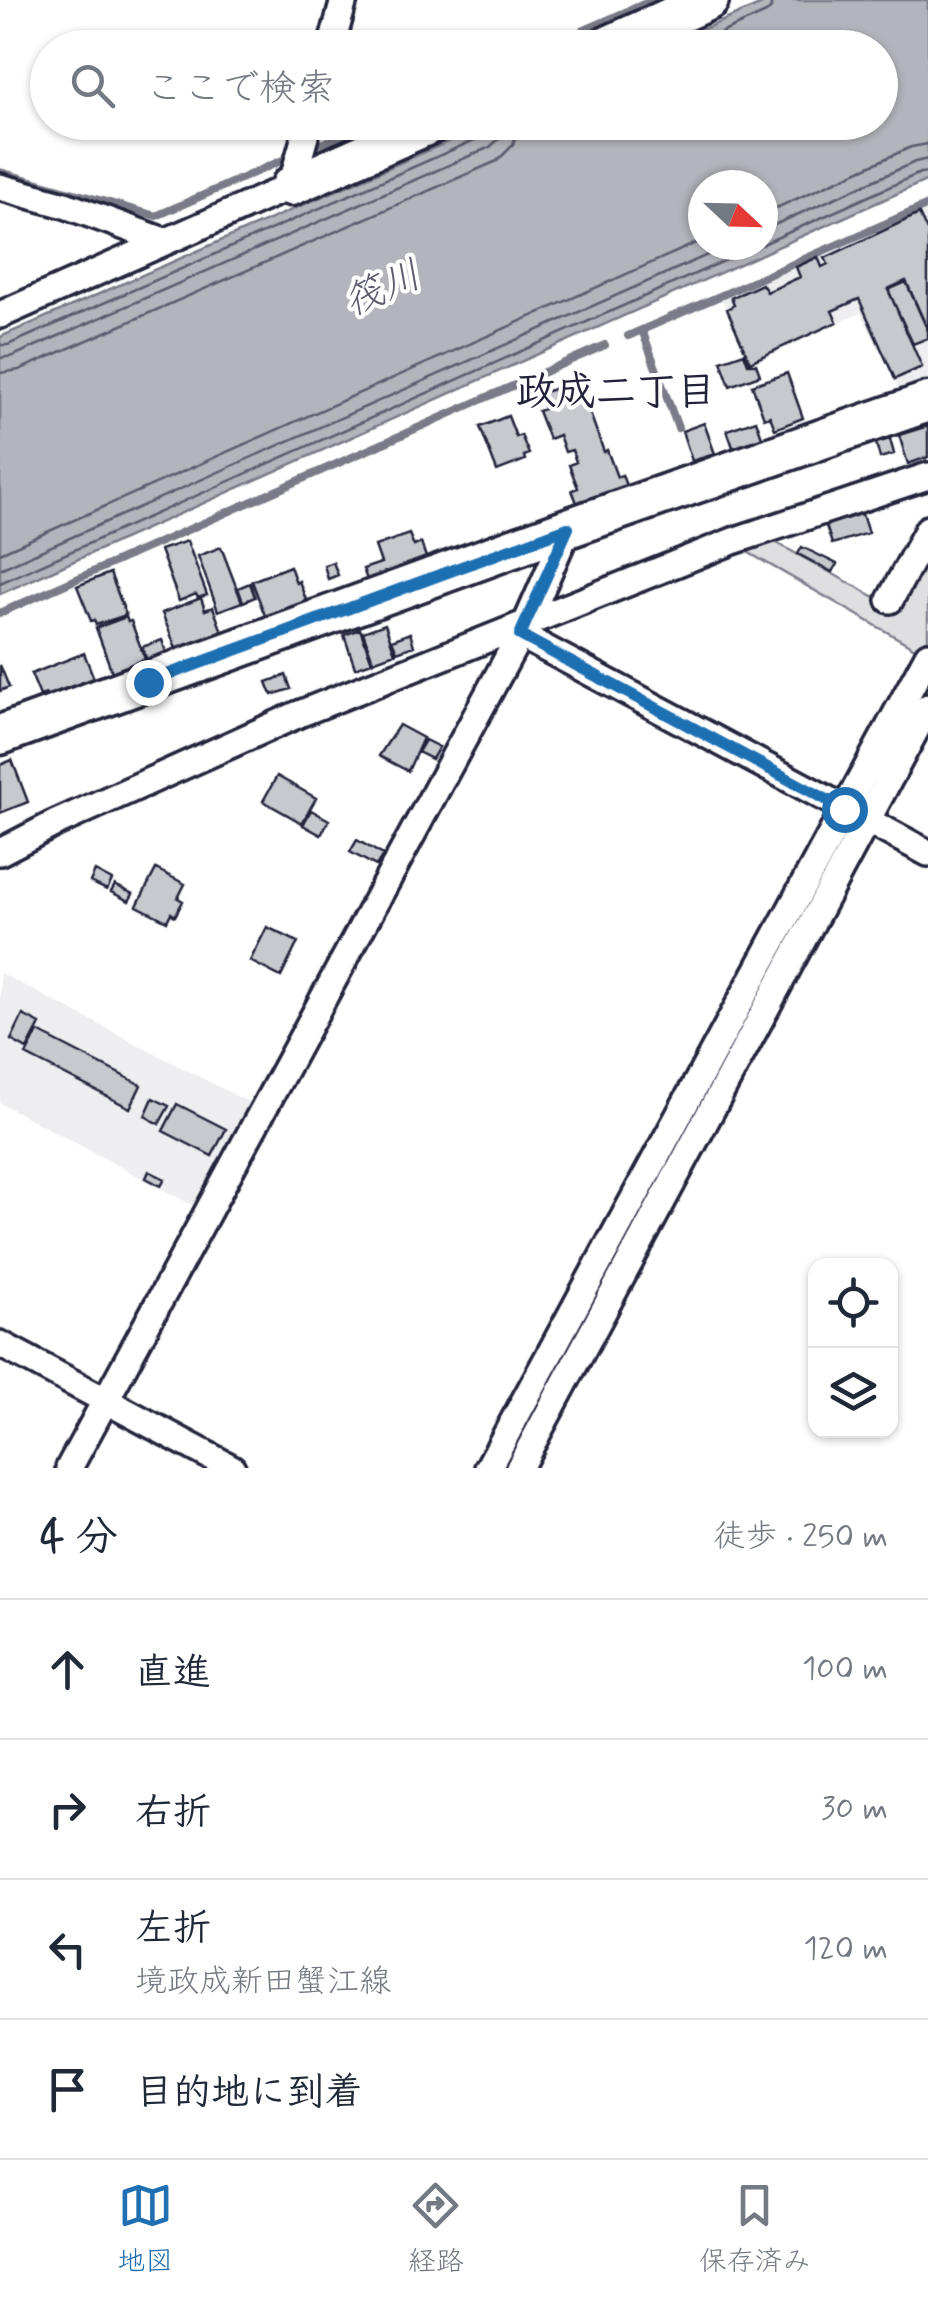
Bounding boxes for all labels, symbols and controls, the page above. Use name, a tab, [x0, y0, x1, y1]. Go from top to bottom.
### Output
search box	[30, 30, 898, 140]
icon: search	[65, 58, 120, 113]
text: ここで検索	[145, 65, 335, 114]
north arrow	[688, 170, 778, 260]
water label: 筏川	[336, 250, 430, 330]
district label: 政成二丁目	[516, 367, 716, 419]
route end	[126, 660, 172, 706]
route start	[822, 787, 868, 833]
map controls	[808, 1258, 898, 1438]
button: locate	[808, 1258, 898, 1348]
button: layers	[808, 1348, 898, 1438]
text: 4 分	[40, 1511, 118, 1566]
text: 徒歩 · 250 m	[713, 1516, 888, 1558]
icon: ahead	[40, 1642, 95, 1697]
text: 100 m	[802, 1648, 888, 1690]
text: 直進	[135, 1649, 211, 1698]
icon: right	[40, 1782, 95, 1837]
text: 30 m	[821, 1788, 888, 1830]
text: 右折	[135, 1789, 211, 1838]
text: 左折	[135, 1905, 211, 1954]
icon: left	[40, 1922, 95, 1977]
text: 120 m	[803, 1928, 888, 1970]
text: 境政成新田蟹江線	[135, 1961, 391, 2003]
icon: arrive	[40, 2062, 95, 2117]
text: 目的地に到着	[135, 2069, 363, 2118]
tab: 地図	[117, 2178, 173, 2281]
tab: 経路	[408, 2178, 464, 2281]
tab: 保存済み	[699, 2178, 811, 2281]

